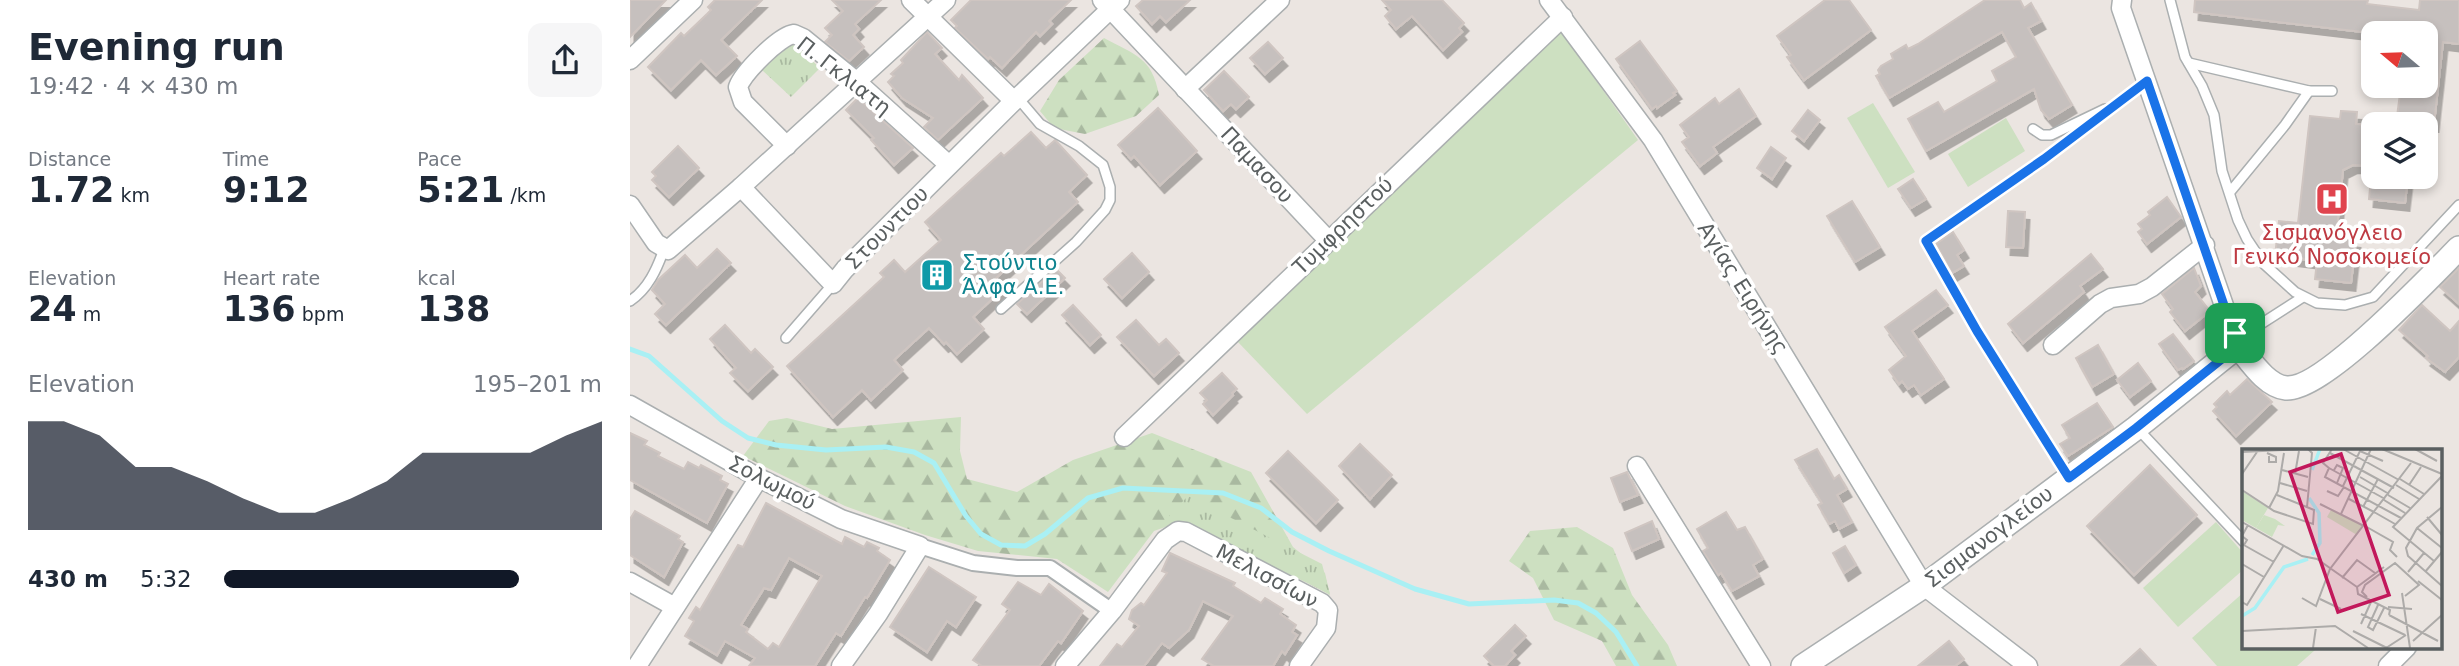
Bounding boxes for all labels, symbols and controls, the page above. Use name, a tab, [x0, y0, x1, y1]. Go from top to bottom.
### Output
north arrow	[2361, 21, 2438, 98]
map controls	[2361, 21, 2438, 189]
button: share	[528, 23, 602, 97]
text: Evening run	[28, 25, 285, 69]
street label: Π. Γκλιατη	[792, 32, 896, 120]
text: 19:42 · 4 × 430 m	[28, 73, 238, 99]
button: layers	[2361, 112, 2438, 189]
street label: Παμασου	[1216, 122, 1298, 208]
text: Distance	[28, 148, 111, 170]
text: Time	[223, 148, 269, 170]
text: Pace	[417, 148, 462, 170]
text: 1.72	[28, 170, 114, 210]
text: 9:12	[223, 170, 310, 210]
text: 5:21	[417, 170, 504, 210]
street label: Τυμφρηστού	[1287, 172, 1398, 280]
hospital icon: Σισμανόγλειο Γενικό Νοσοκομείο	[2313, 180, 2351, 218]
street label: Στουντιου	[841, 182, 933, 274]
text: km	[114, 184, 150, 206]
text: /km	[504, 184, 546, 206]
street label: Αγίας Ειρήνης	[1693, 218, 1793, 358]
place label: Σισμανόγλειο Γενικό Νοσοκομείο	[2233, 221, 2431, 269]
place label: Στούντιο Άλφα Α.Ε.	[962, 251, 1064, 299]
building icon: Στούντιο Άλφα Α.Ε.	[918, 256, 956, 294]
text: Elevation	[28, 267, 116, 289]
text: Heart rate	[223, 267, 320, 289]
text: kcal	[417, 267, 456, 289]
text: 24	[28, 289, 77, 329]
text: 136	[223, 289, 296, 329]
text: 138	[417, 289, 490, 329]
text: m	[77, 303, 101, 325]
text: bpm	[296, 303, 344, 325]
pin	[2205, 303, 2265, 363]
icon: arrive	[2216, 314, 2254, 352]
text: Elevation	[28, 371, 135, 397]
text: 195–201 m	[473, 371, 602, 397]
inset map	[2242, 449, 2442, 648]
street label: Σολωμού	[724, 451, 820, 515]
street label: Σισμανογλείου	[1920, 481, 2058, 593]
street label: Μελισσίων	[1212, 539, 1322, 613]
text: 430 m	[28, 566, 108, 592]
text: 5:32	[140, 566, 192, 592]

